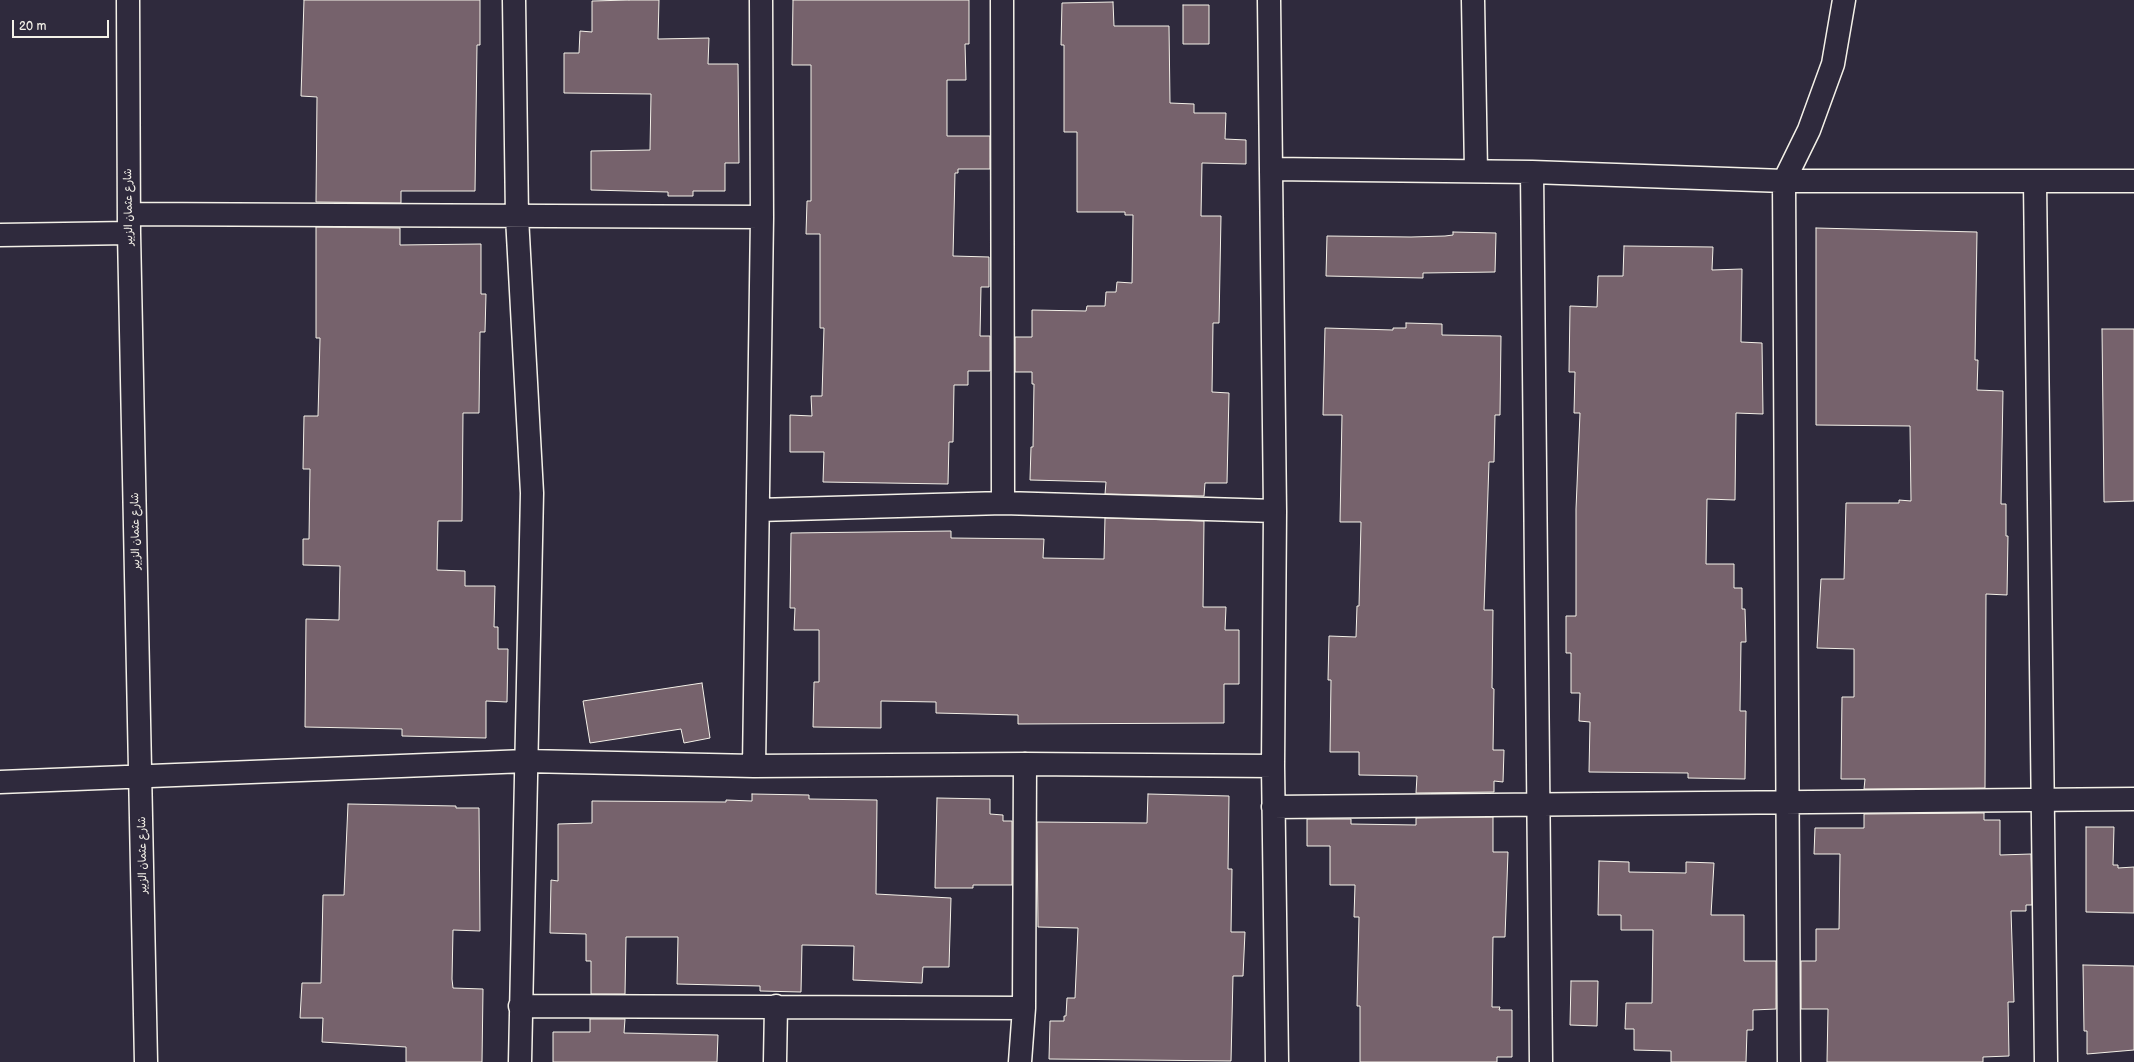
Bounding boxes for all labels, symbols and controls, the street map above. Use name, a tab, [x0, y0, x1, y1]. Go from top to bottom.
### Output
scale bar	[14, 12, 111, 38]
text: 20 m	[19, 19, 46, 34]
street label: شارع عثمان الزبير	[122, 168, 136, 246]
street label: شارع عثمان الزبير	[129, 492, 143, 570]
street label: شارع عثمان الزبير	[136, 816, 150, 894]

